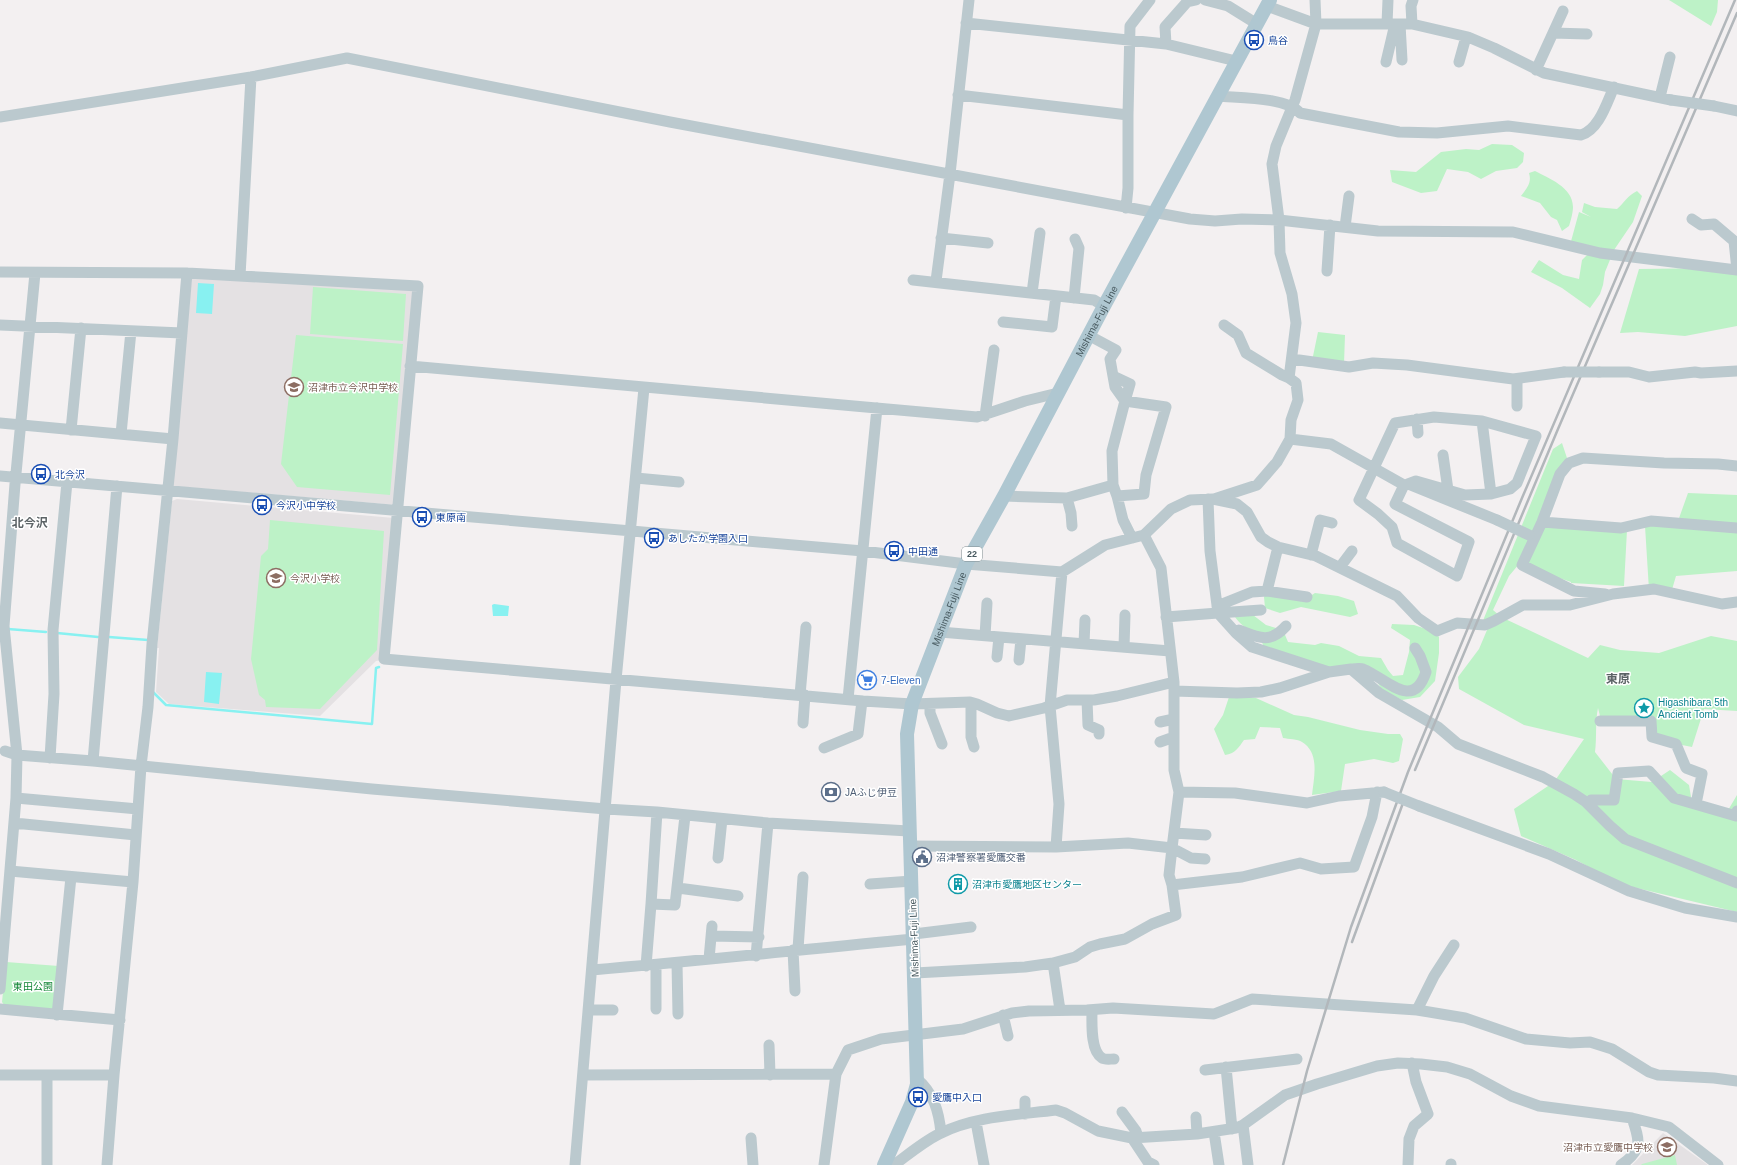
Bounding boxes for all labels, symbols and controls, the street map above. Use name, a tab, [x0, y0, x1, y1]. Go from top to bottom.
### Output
bus stop icon: 鳥谷	[1243, 29, 1265, 51]
place label: 鳥谷	[1268, 35, 1288, 46]
street label: Mishima-Fuji Line	[1073, 283, 1120, 358]
school or university icon: 沼津市立今沢中学校	[283, 376, 305, 398]
place label: 沼津市立今沢中学校	[308, 382, 398, 393]
bus stop icon: 北今沢	[30, 463, 52, 485]
place label: 北今沢	[55, 469, 85, 480]
bus stop icon: 今沢小中学校	[251, 494, 273, 516]
place label: 今沢小中学校	[276, 500, 336, 511]
bus stop icon: 東原南	[411, 506, 433, 528]
place label: 東原南	[436, 512, 466, 523]
district label: 北今沢	[12, 516, 48, 530]
bus stop icon: あしたか学園入口	[643, 527, 665, 549]
place label: あしたか学園入口	[668, 533, 748, 544]
bus stop icon: 中田通	[883, 540, 905, 562]
place label: 中田通	[908, 546, 938, 557]
road number: 22	[962, 547, 982, 561]
school or university icon: 今沢小学校	[265, 567, 287, 589]
street label: Mishima-Fuji Line	[929, 570, 968, 648]
place label: 今沢小学校	[290, 573, 340, 584]
supermarket icon: 7-Eleven	[856, 669, 878, 691]
district label: 東原	[1606, 672, 1630, 686]
place label: 7-Eleven	[881, 675, 920, 686]
place icon: Higashibara 5th Ancient Tomb	[1633, 697, 1655, 719]
place label: Higashibara 5th Ancient Tomb	[1658, 697, 1728, 720]
bank icon: JAふじ伊豆	[820, 781, 842, 803]
place label: JAふじ伊豆	[845, 787, 897, 798]
public building icon: 沼津警察署愛鷹交番	[911, 846, 933, 868]
place label: 沼津警察署愛鷹交番	[936, 852, 1026, 863]
building icon: 沼津市愛鷹地区センター	[947, 873, 969, 895]
place label: 沼津市愛鷹地区センター	[972, 879, 1082, 890]
street label: Mishima-Fuji Line	[907, 898, 921, 977]
park label: 東田公園	[13, 981, 53, 992]
bus stop icon: 愛鷹中入口	[907, 1086, 929, 1108]
place label: 愛鷹中入口	[932, 1092, 982, 1103]
school or university icon: 沼津市立愛鷹中学校	[1656, 1136, 1678, 1158]
place label: 沼津市立愛鷹中学校	[1563, 1142, 1653, 1153]

